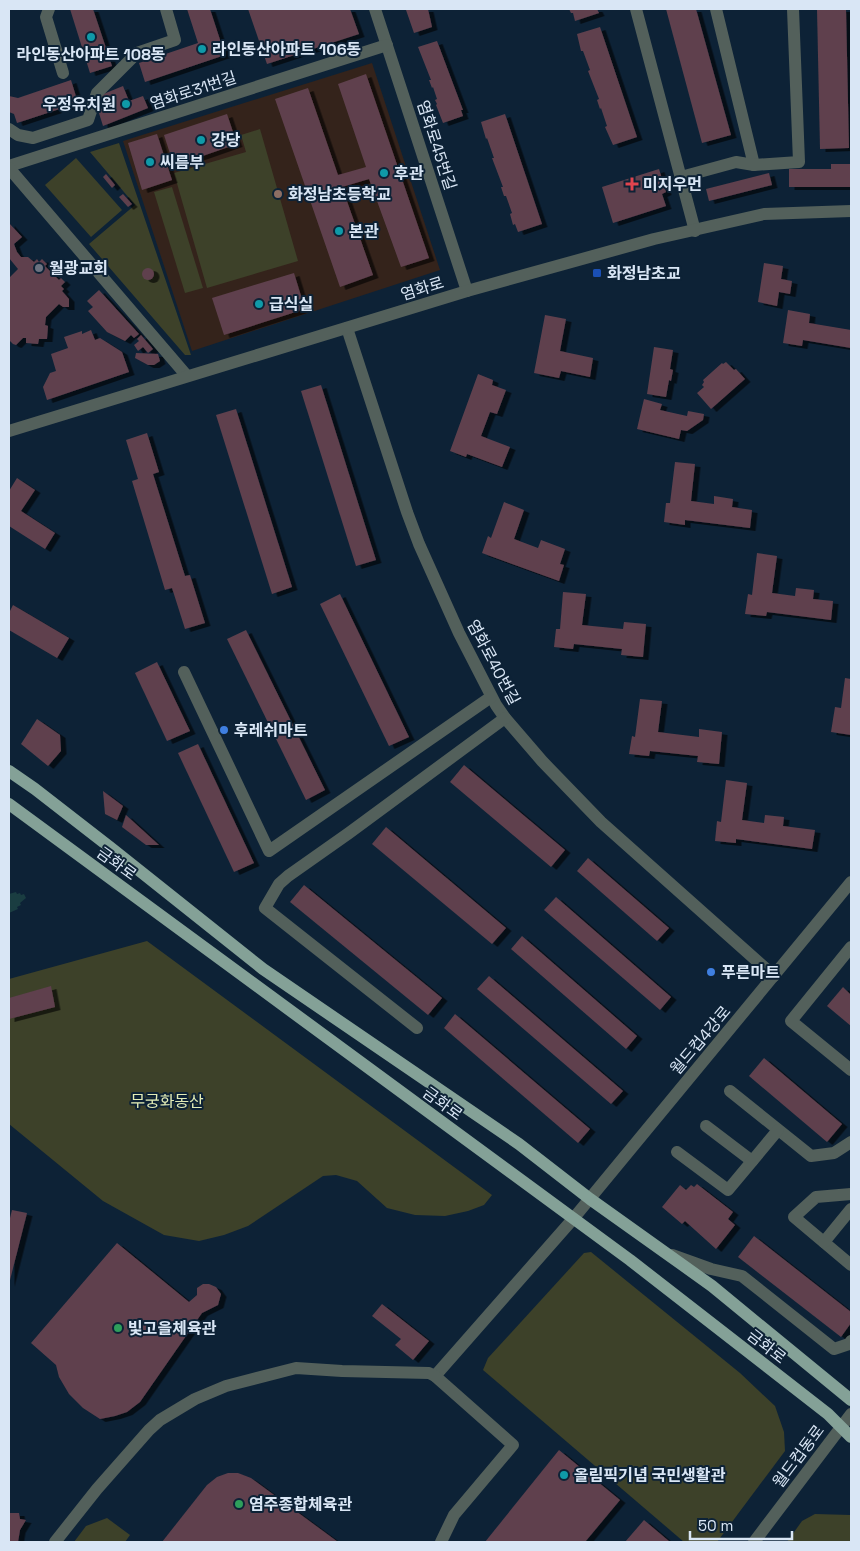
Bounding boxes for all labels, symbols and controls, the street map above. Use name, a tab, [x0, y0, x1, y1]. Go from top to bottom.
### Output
marker: 라인동산아파트 108동	[85, 31, 97, 43]
place label: 라인동산아파트 106동	[212, 39, 361, 60]
marker: 라인동산아파트 106동	[196, 43, 208, 55]
place label: 라인동산아파트 108동	[16, 44, 166, 65]
street label: 염화로31번길	[147, 67, 239, 114]
place label: 우정유치원	[42, 94, 116, 115]
marker: 우정유치원	[120, 98, 132, 110]
street label: 염화로45번길	[412, 98, 461, 193]
place label: 강당	[211, 130, 241, 151]
marker: 강당	[195, 134, 207, 146]
place label: 씨름부	[160, 152, 204, 173]
marker: 씨름부	[144, 156, 156, 168]
place label: 후관	[394, 163, 424, 184]
marker: 후관	[378, 167, 390, 179]
place label: 미지우먼	[643, 174, 702, 195]
marker: 미지우먼	[625, 177, 639, 191]
place label: 화정남초등학교	[288, 184, 391, 205]
marker: 화정남초등학교	[272, 188, 284, 200]
place label: 본관	[349, 221, 379, 242]
marker: 본관	[333, 225, 345, 237]
place label: 월광교회	[49, 258, 108, 279]
marker: 월광교회	[33, 262, 45, 274]
place label: 화정남초교	[607, 263, 681, 284]
marker: 화정남초교	[591, 267, 603, 279]
street label: 염화로	[398, 272, 447, 305]
place label: 급식실	[269, 294, 313, 315]
marker: 급식실	[253, 298, 265, 310]
street label: 염화로40번길	[462, 616, 525, 709]
place label: 후레쉬마트	[234, 720, 308, 741]
marker: 후레쉬마트	[218, 724, 230, 736]
street label: 금화로	[93, 842, 141, 885]
place label: 푸른마트	[721, 962, 780, 983]
marker: 푸른마트	[705, 966, 717, 978]
street label: 월드컵4강로	[665, 1001, 735, 1079]
street label: 금화로	[419, 1082, 467, 1125]
park label: 무궁화동산	[130, 1091, 204, 1112]
place label: 빛고을체육관	[128, 1318, 217, 1339]
marker: 빛고을체육관	[112, 1322, 124, 1334]
street label: 금화로	[743, 1325, 791, 1368]
street label: 월드컵동로	[768, 1420, 829, 1492]
place label: 올림픽기념 국민생활관	[574, 1465, 726, 1486]
marker: 올림픽기념 국민생활관	[558, 1469, 570, 1481]
place label: 염주종합체육관	[249, 1494, 352, 1515]
marker: 염주종합체육관	[233, 1498, 245, 1510]
scale bar	[690, 1508, 792, 1540]
text: 50 m	[698, 1516, 733, 1535]

